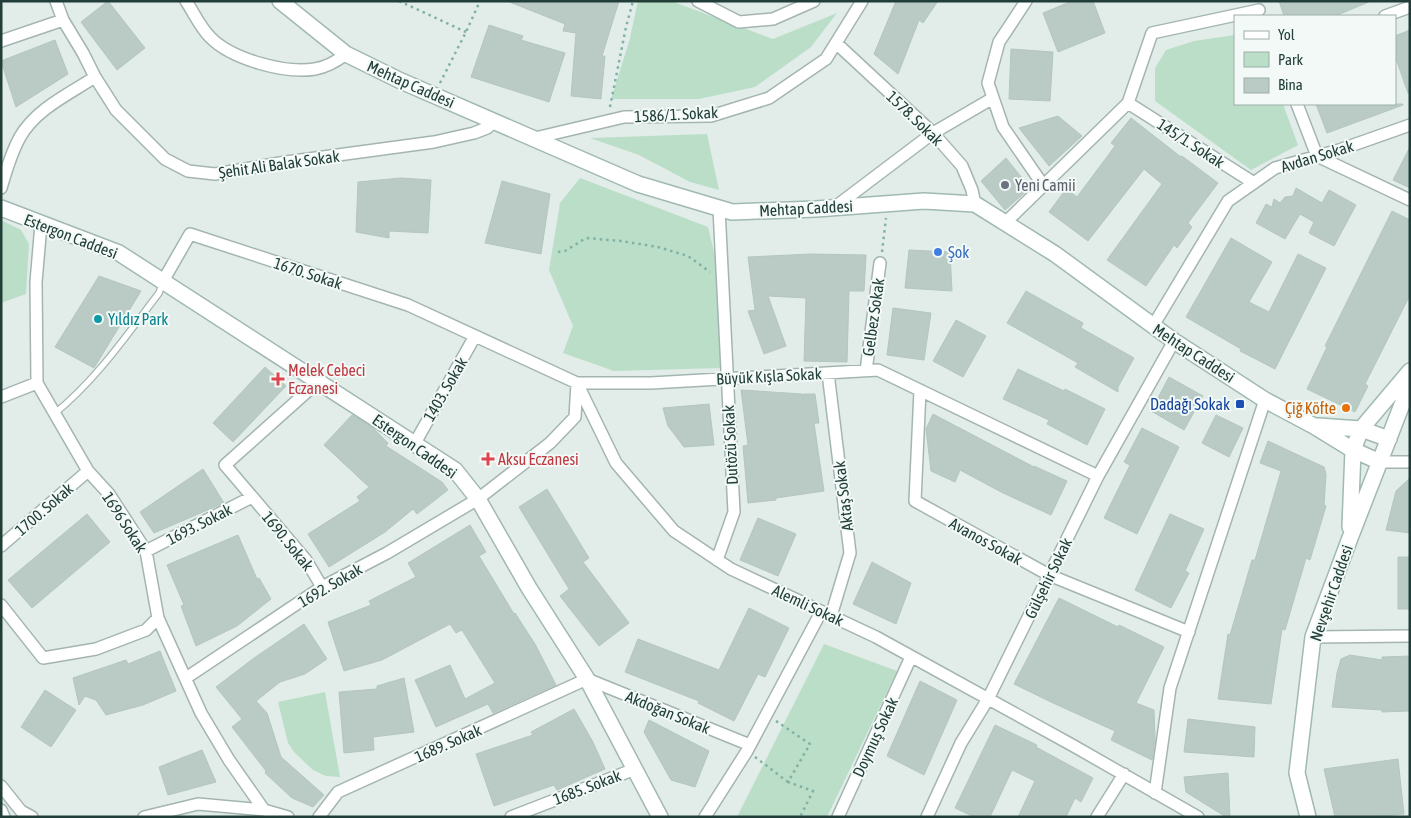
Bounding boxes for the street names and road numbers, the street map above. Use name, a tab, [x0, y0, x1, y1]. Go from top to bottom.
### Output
street label: Mehtap Caddesi	[364, 57, 458, 112]
street label: 1578. Sokak	[883, 87, 947, 149]
street label: 1586/1. Sokak	[634, 103, 718, 125]
street label: 145/1. Sokak	[1154, 115, 1228, 171]
street label: Avdan Sokak	[1278, 136, 1356, 176]
street label: Şehit Ali Balak Sokak	[217, 147, 341, 182]
street label: Mehtap Caddesi	[759, 197, 853, 220]
street label: Estergon Caddesi	[21, 210, 120, 263]
street label: 1670. Sokak	[272, 253, 344, 293]
street label: Gelbez Sokak	[859, 277, 887, 357]
street label: Mehtap Caddesi	[1149, 320, 1238, 387]
street label: 1403. Sokak	[419, 354, 471, 424]
street label: Büyük Kışla Sokak	[716, 364, 822, 389]
street label: Dutözü Sokak	[719, 405, 741, 485]
street label: Estergon Caddesi	[369, 410, 461, 483]
street label: Aktaş Sokak	[830, 460, 857, 532]
street label: 1700. Sokak	[11, 479, 77, 539]
street label: 1696 Sokak	[99, 489, 151, 555]
street label: 1693. Sokak	[163, 500, 235, 548]
street label: 1690. Sokak	[259, 508, 317, 574]
street label: Avanos Sokak	[946, 514, 1026, 568]
street label: Gülşehir Sokak	[1021, 535, 1076, 622]
street label: Nevşehir Caddesi	[1306, 542, 1357, 644]
street label: 1692. Sokak	[295, 559, 365, 611]
street label: Alemli Sokak	[769, 581, 847, 629]
street label: Akdoğan Sokak	[623, 687, 713, 738]
street label: Doymuş Sokak	[849, 694, 902, 780]
street label: 1689. Sokak	[412, 720, 484, 766]
street label: 1685. Sokak	[551, 766, 623, 808]

